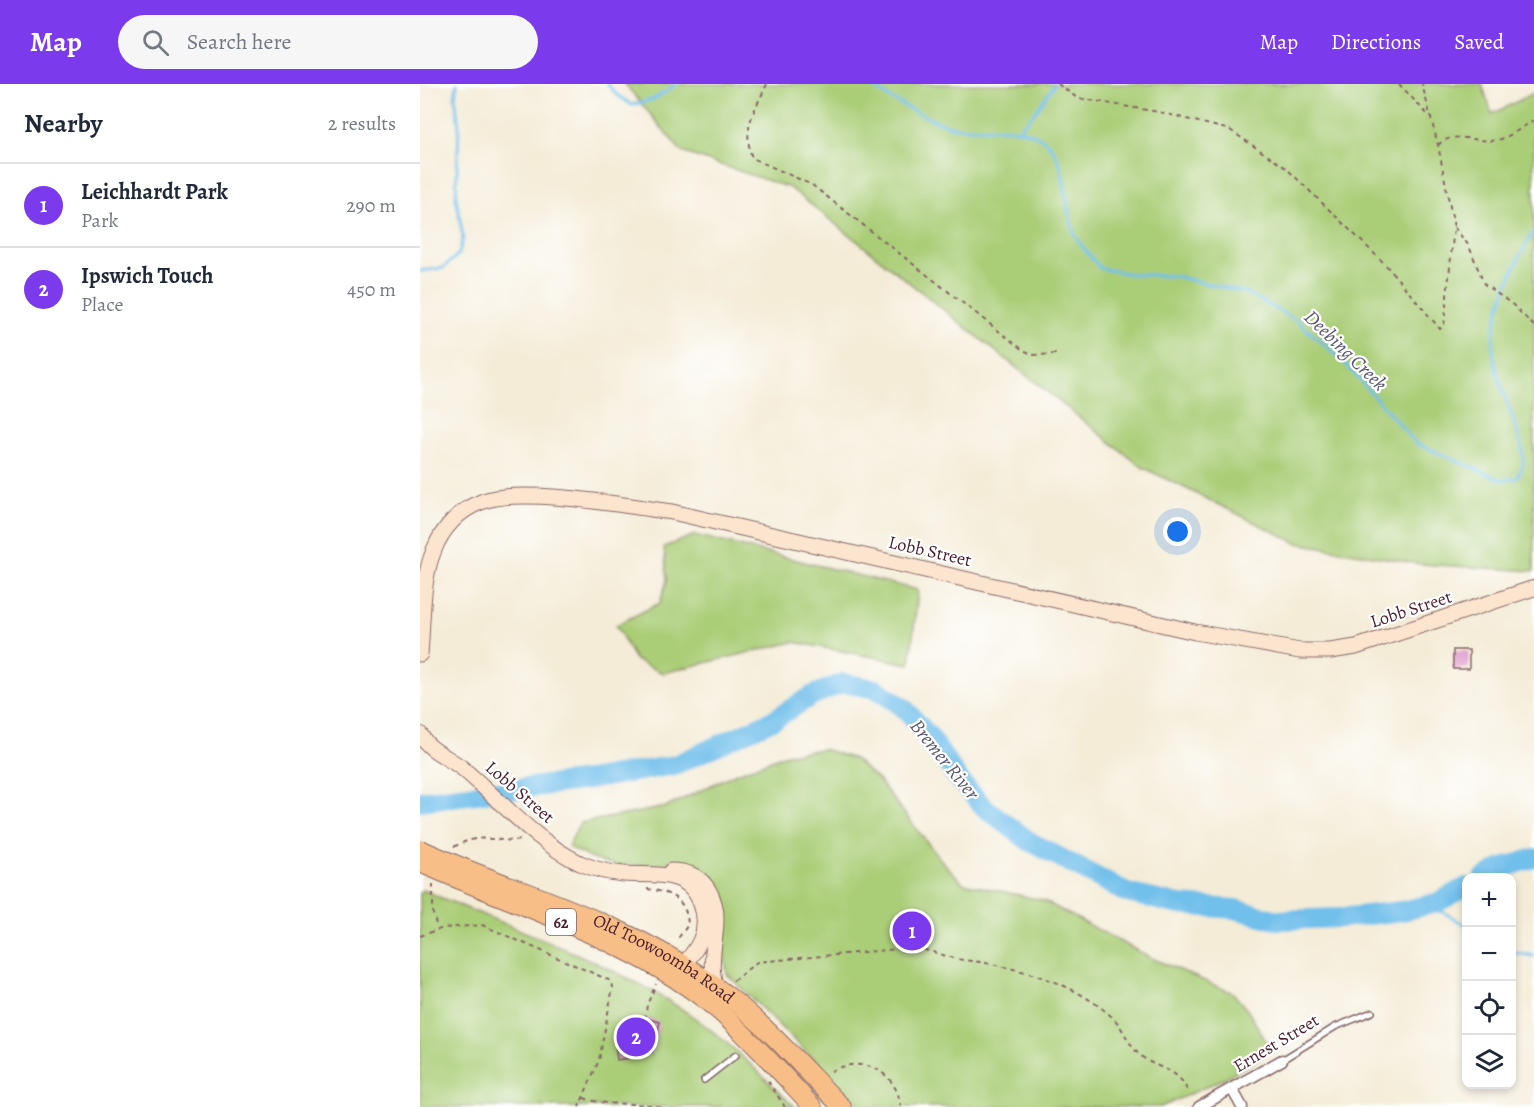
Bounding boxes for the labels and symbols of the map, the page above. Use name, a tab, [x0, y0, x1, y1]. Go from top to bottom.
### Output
water label: Deebing Creek	[1298, 304, 1393, 397]
your location	[1163, 517, 1192, 546]
street label: Lobb Street	[886, 530, 974, 572]
street label: Lobb Street	[1367, 585, 1455, 633]
water label: Bremer River	[904, 713, 986, 806]
street label: Lobb Street	[480, 755, 560, 829]
street label: Old Toowoomba Road	[589, 908, 740, 1009]
pin: 1	[892, 908, 932, 954]
road number: 62	[546, 909, 576, 935]
street label: Ernest Street	[1229, 1008, 1323, 1078]
pin: 2	[616, 1014, 656, 1060]

